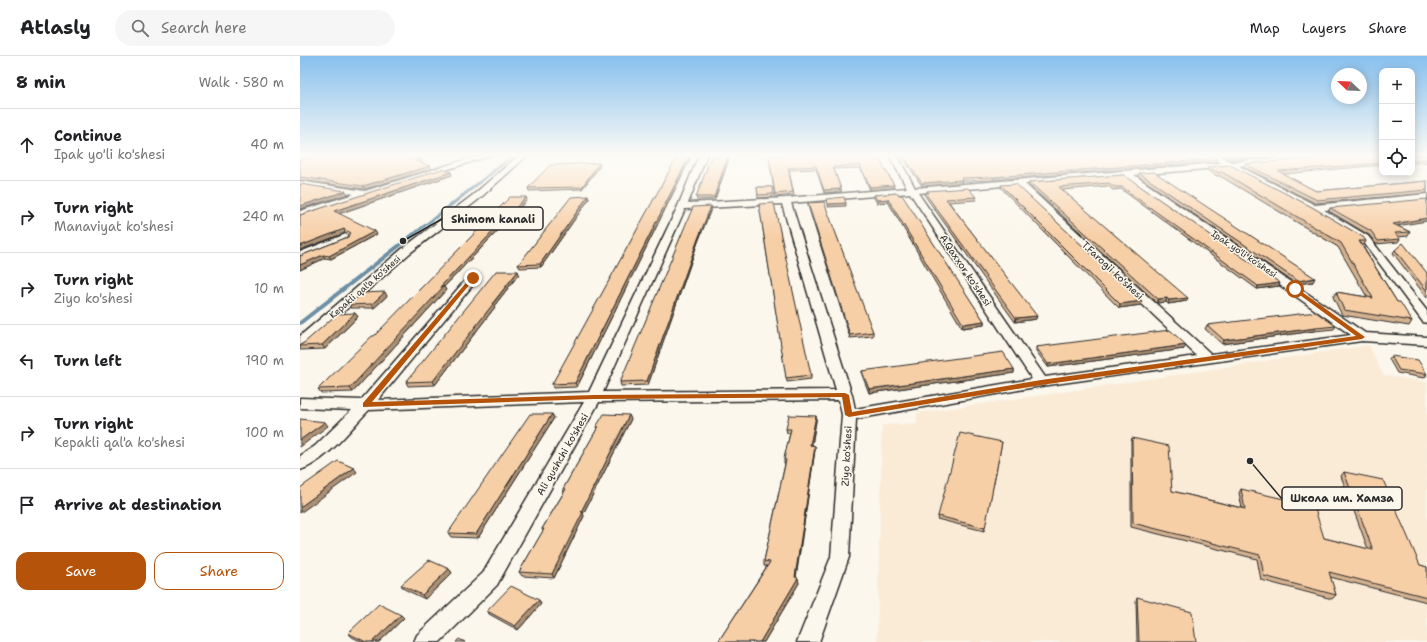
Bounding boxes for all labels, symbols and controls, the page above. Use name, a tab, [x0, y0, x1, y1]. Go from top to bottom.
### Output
search box	[115, 10, 395, 46]
text: Atlasly	[20, 15, 91, 40]
icon: search	[129, 17, 151, 39]
text: Search here	[161, 18, 247, 38]
text: Map	[1250, 19, 1280, 37]
text: Layers	[1302, 19, 1346, 37]
text: Share	[1368, 19, 1407, 37]
north arrow	[1331, 68, 1367, 104]
map controls	[1379, 68, 1415, 176]
button: +	[1379, 68, 1415, 104]
text: 8 min	[16, 71, 66, 93]
text: Walk · 580 m	[199, 74, 284, 91]
button: −	[1379, 104, 1415, 140]
text: Continue	[54, 126, 122, 146]
icon: ahead	[16, 134, 38, 156]
text: 40 m	[250, 136, 284, 153]
button: locate	[1379, 140, 1415, 176]
text: Ipak yo'li ko'shesi	[54, 146, 165, 163]
text: Turn right	[54, 198, 134, 218]
icon: right	[16, 206, 38, 228]
callout: Shimom kanali	[442, 207, 543, 230]
text: 240 m	[242, 208, 284, 225]
text: Shimom kanali	[451, 212, 535, 227]
text: Manaviyat ko'shesi	[54, 218, 174, 235]
street label: Ipak yo'li ko'shesi	[1209, 227, 1279, 281]
street label: A.Qaxxor ko'shesi	[937, 232, 994, 309]
street label: T.Farogii ko'shesi	[1079, 238, 1147, 303]
street label: Kepakli qal'a ko'shesi	[327, 253, 403, 321]
route end	[464, 269, 482, 287]
text: Turn right	[54, 270, 134, 290]
icon: right	[16, 278, 38, 300]
text: 10 m	[254, 280, 284, 297]
route start	[1286, 280, 1304, 298]
text: Ziyo ko'shesi	[54, 290, 133, 307]
icon: left	[16, 350, 38, 372]
text: Turn left	[54, 351, 122, 371]
text: 190 m	[245, 352, 284, 369]
street label: Ali qushchi ko'shesi	[534, 411, 591, 498]
text: Turn right	[54, 414, 134, 434]
icon: right	[16, 422, 38, 444]
text: 100 m	[245, 424, 284, 441]
street label: Ziyo ko'shesi	[838, 425, 855, 487]
text: Kepakli qal'a ko'shesi	[54, 434, 185, 451]
callout: Школа им. Хамза	[1282, 487, 1402, 510]
text: Школа им. Хамза	[1290, 491, 1394, 506]
icon: arrive	[16, 494, 38, 516]
text: Arrive at destination	[54, 495, 222, 515]
button: Save	[16, 552, 146, 590]
button: Share	[154, 552, 284, 590]

